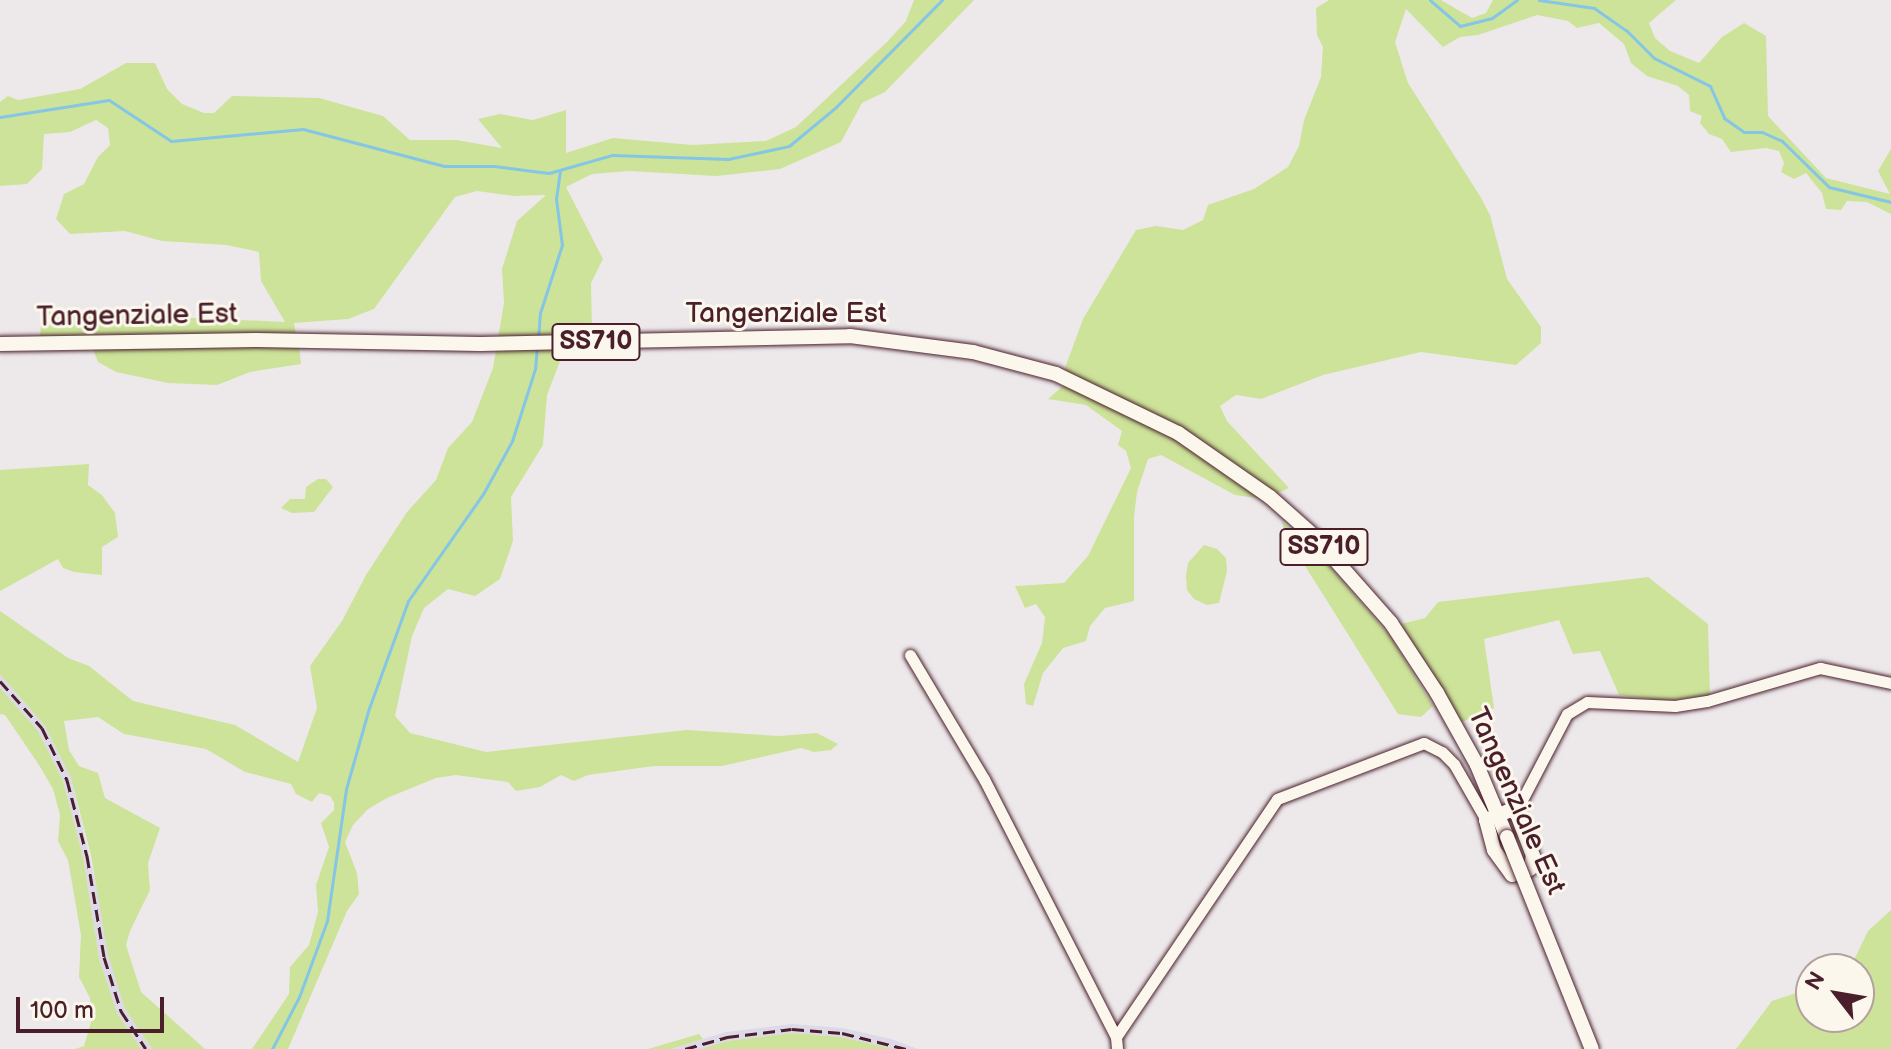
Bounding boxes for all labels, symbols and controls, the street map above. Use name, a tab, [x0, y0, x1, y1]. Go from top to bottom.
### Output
street label: Tangenziale Est	[36, 297, 238, 335]
street label: Tangenziale Est	[685, 297, 887, 331]
road number: SS710	[550, 320, 642, 364]
road number: SS710	[1278, 525, 1370, 569]
street label: Tangenziale Est	[1460, 702, 1572, 900]
north arrow	[1795, 953, 1875, 1033]
text: N	[1800, 967, 1832, 995]
scale bar	[20, 981, 168, 1031]
text: 100 m	[30, 996, 94, 1025]

